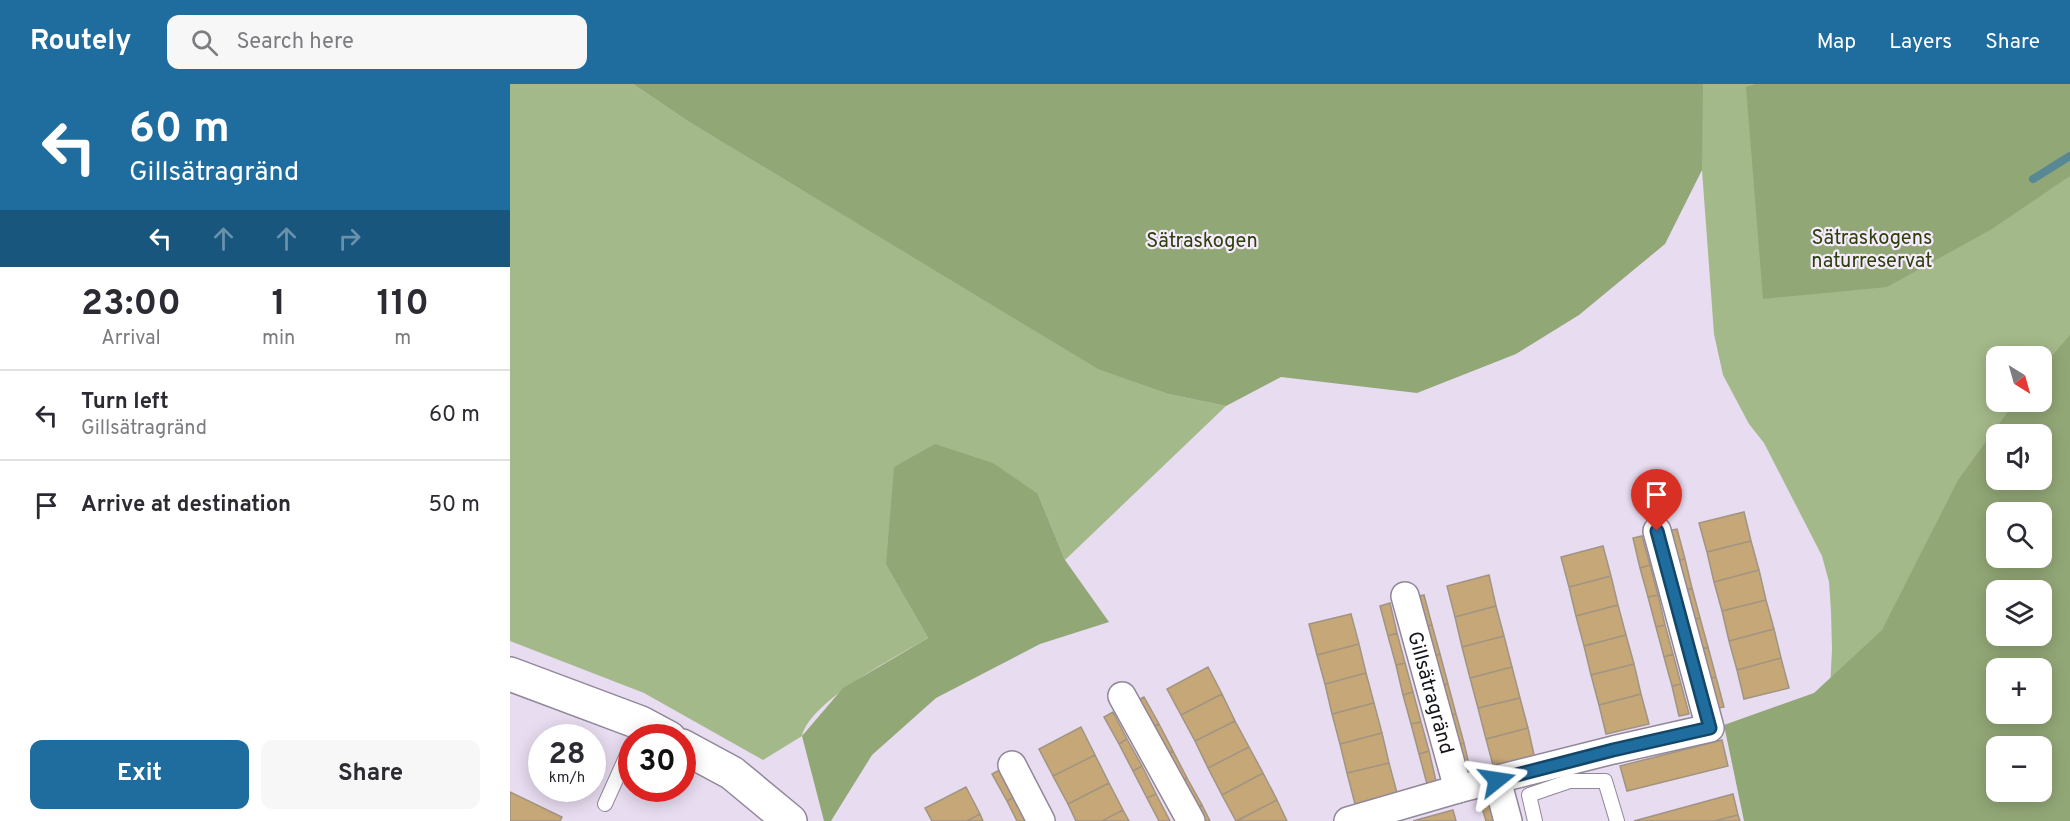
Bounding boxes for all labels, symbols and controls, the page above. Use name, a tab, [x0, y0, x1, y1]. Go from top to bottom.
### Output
search box	[167, 15, 587, 69]
text: Routely	[30, 24, 131, 60]
icon: search	[188, 26, 221, 59]
text: Search here	[236, 29, 354, 56]
text: Map	[1817, 29, 1856, 56]
text: Layers	[1889, 29, 1952, 56]
text: Share	[1985, 29, 2040, 56]
text: 60 m	[129, 104, 230, 157]
icon: left	[30, 108, 108, 186]
text: Gillsätragränd	[129, 156, 299, 190]
icon: left	[144, 222, 177, 255]
icon: ahead	[207, 222, 240, 255]
icon: ahead	[270, 222, 303, 255]
icon: right	[333, 222, 366, 255]
park label: Sätraskogens naturreservat	[1811, 226, 1933, 275]
park label: Sätraskogen	[1146, 229, 1258, 255]
text: 23:00	[81, 282, 181, 328]
text: 1	[271, 282, 286, 328]
text: 110	[376, 282, 429, 328]
text: Arrival	[101, 326, 161, 352]
text: min	[262, 326, 295, 352]
text: m	[394, 326, 411, 352]
north arrow	[1986, 346, 2052, 412]
map controls	[1986, 346, 2052, 802]
text: Turn left	[81, 389, 169, 416]
icon: left	[30, 399, 63, 432]
text: 60 m	[429, 402, 480, 429]
text: Gillsätragränd	[81, 416, 207, 442]
button: sound	[1986, 424, 2052, 490]
pin	[1631, 469, 1682, 531]
icon: arrive	[1640, 478, 1673, 511]
icon: arrive	[30, 489, 63, 522]
text: Arrive at destination	[81, 492, 291, 519]
text: 50 m	[428, 492, 480, 519]
button: search	[1986, 502, 2052, 568]
button: layers	[1986, 580, 2052, 646]
street label: Gillsätragränd	[1400, 629, 1459, 757]
button: +	[1986, 658, 2052, 724]
speed limit sign: 30	[618, 724, 696, 802]
button: −	[1986, 736, 2052, 802]
text: 28	[548, 737, 586, 774]
button: Exit	[30, 740, 249, 809]
button: Share	[261, 740, 480, 809]
position arrow	[1465, 748, 1529, 812]
text: km/h	[549, 769, 585, 788]

